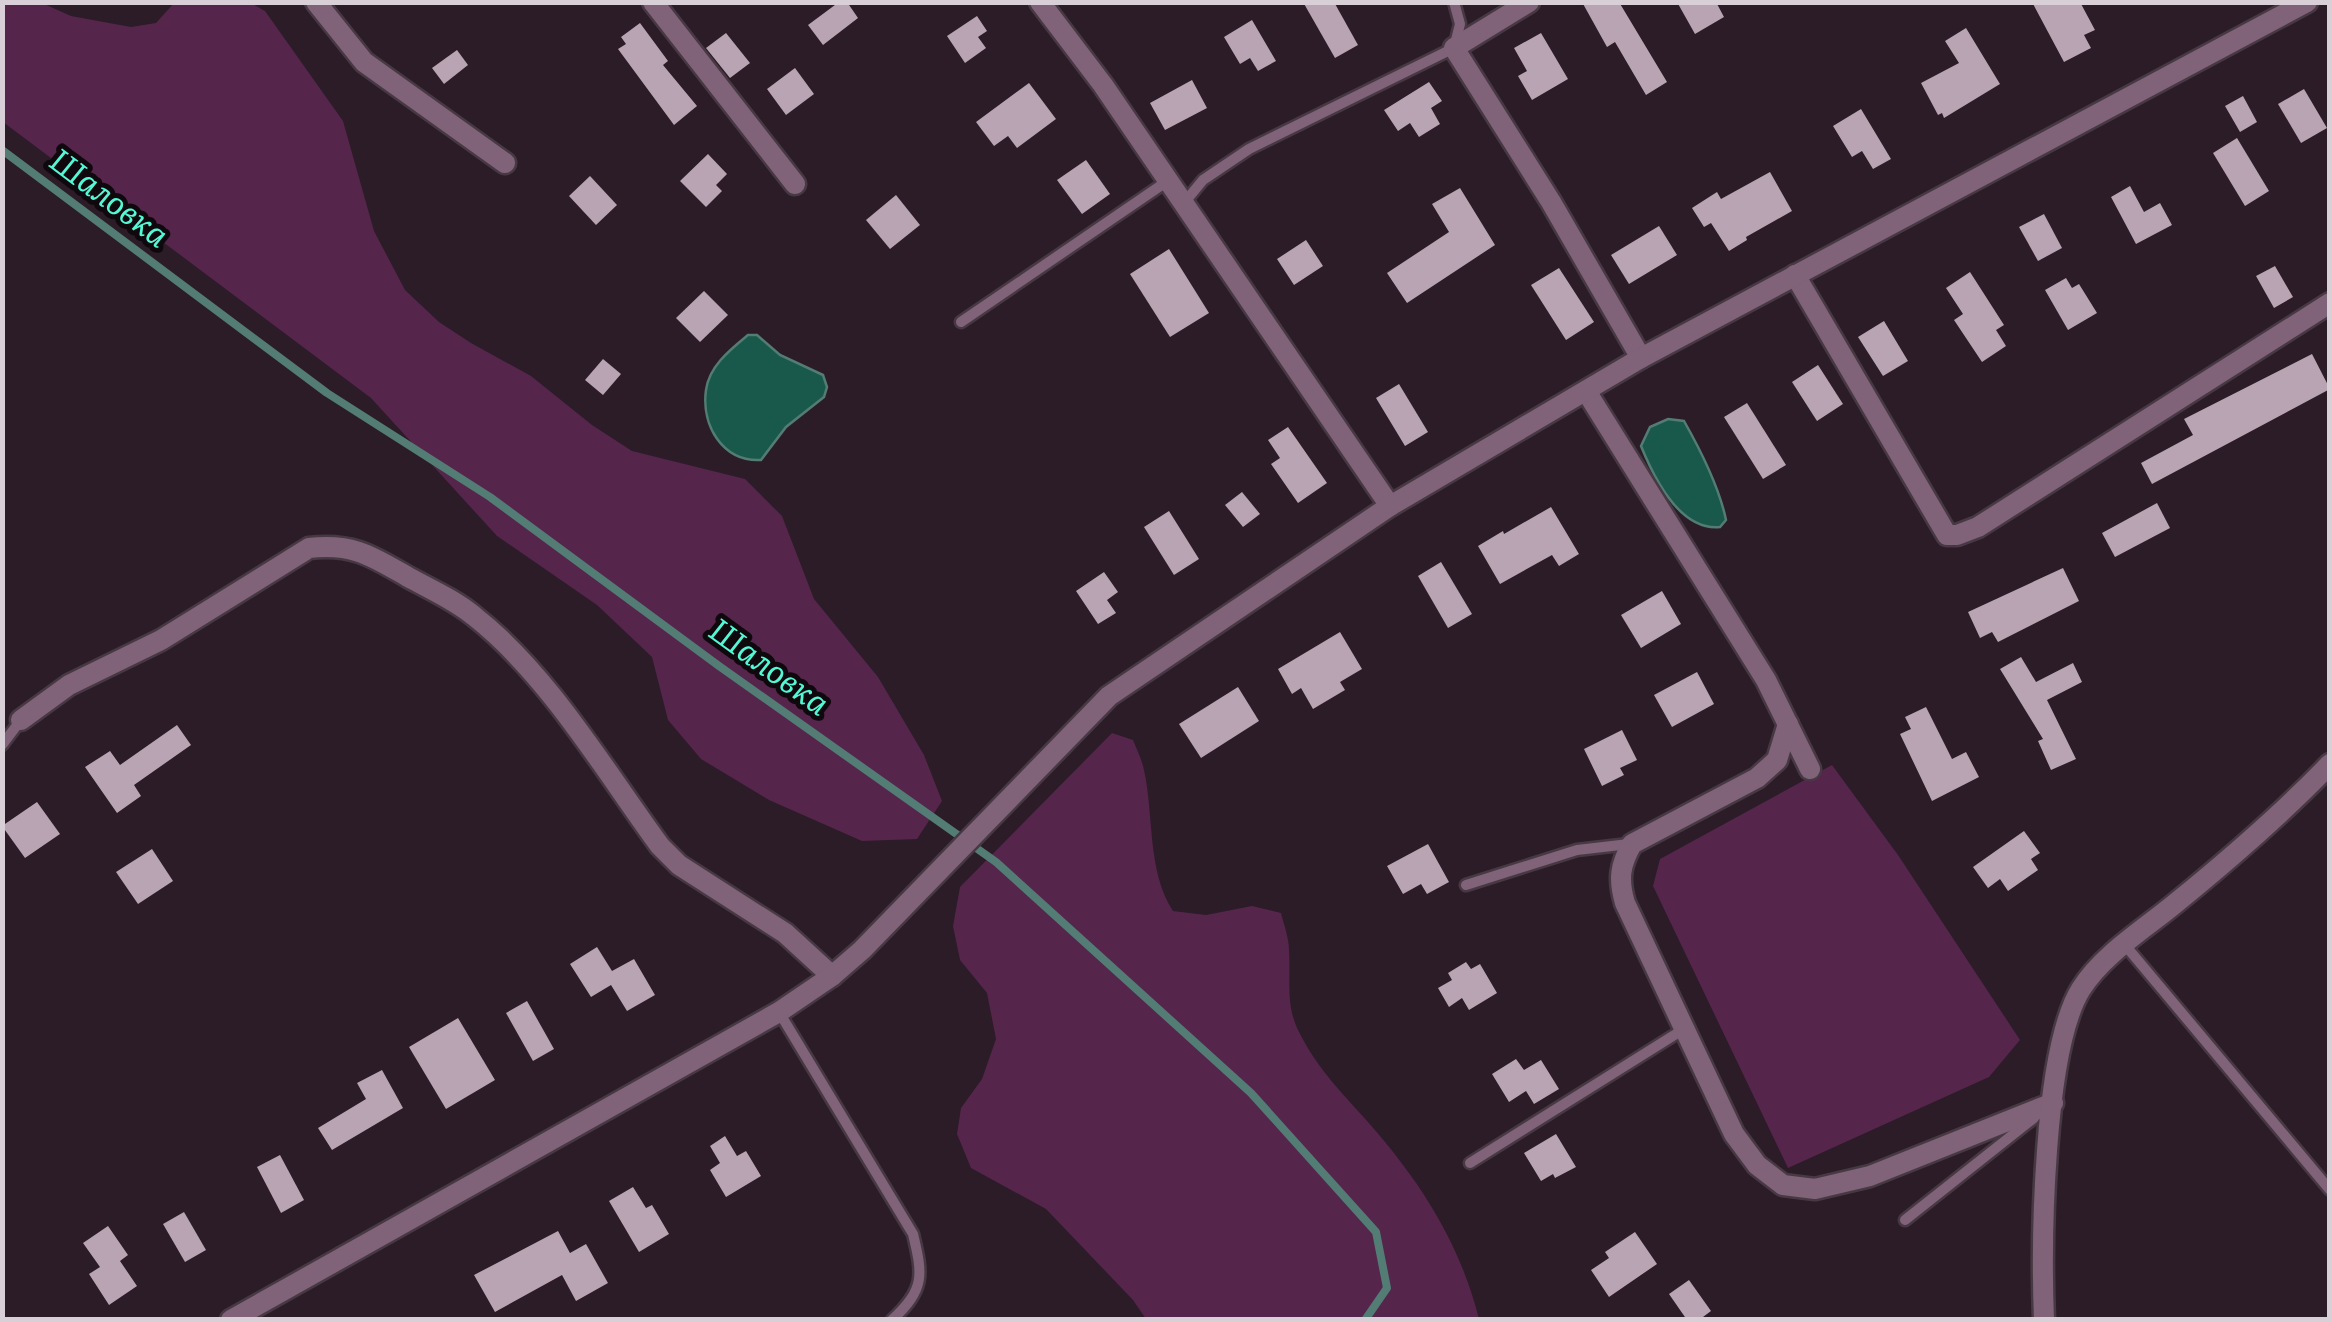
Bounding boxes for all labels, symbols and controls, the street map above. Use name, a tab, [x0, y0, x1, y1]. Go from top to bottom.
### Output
water label: Шаловка	[41, 135, 181, 257]
water label: Шаловка	[700, 604, 842, 725]

